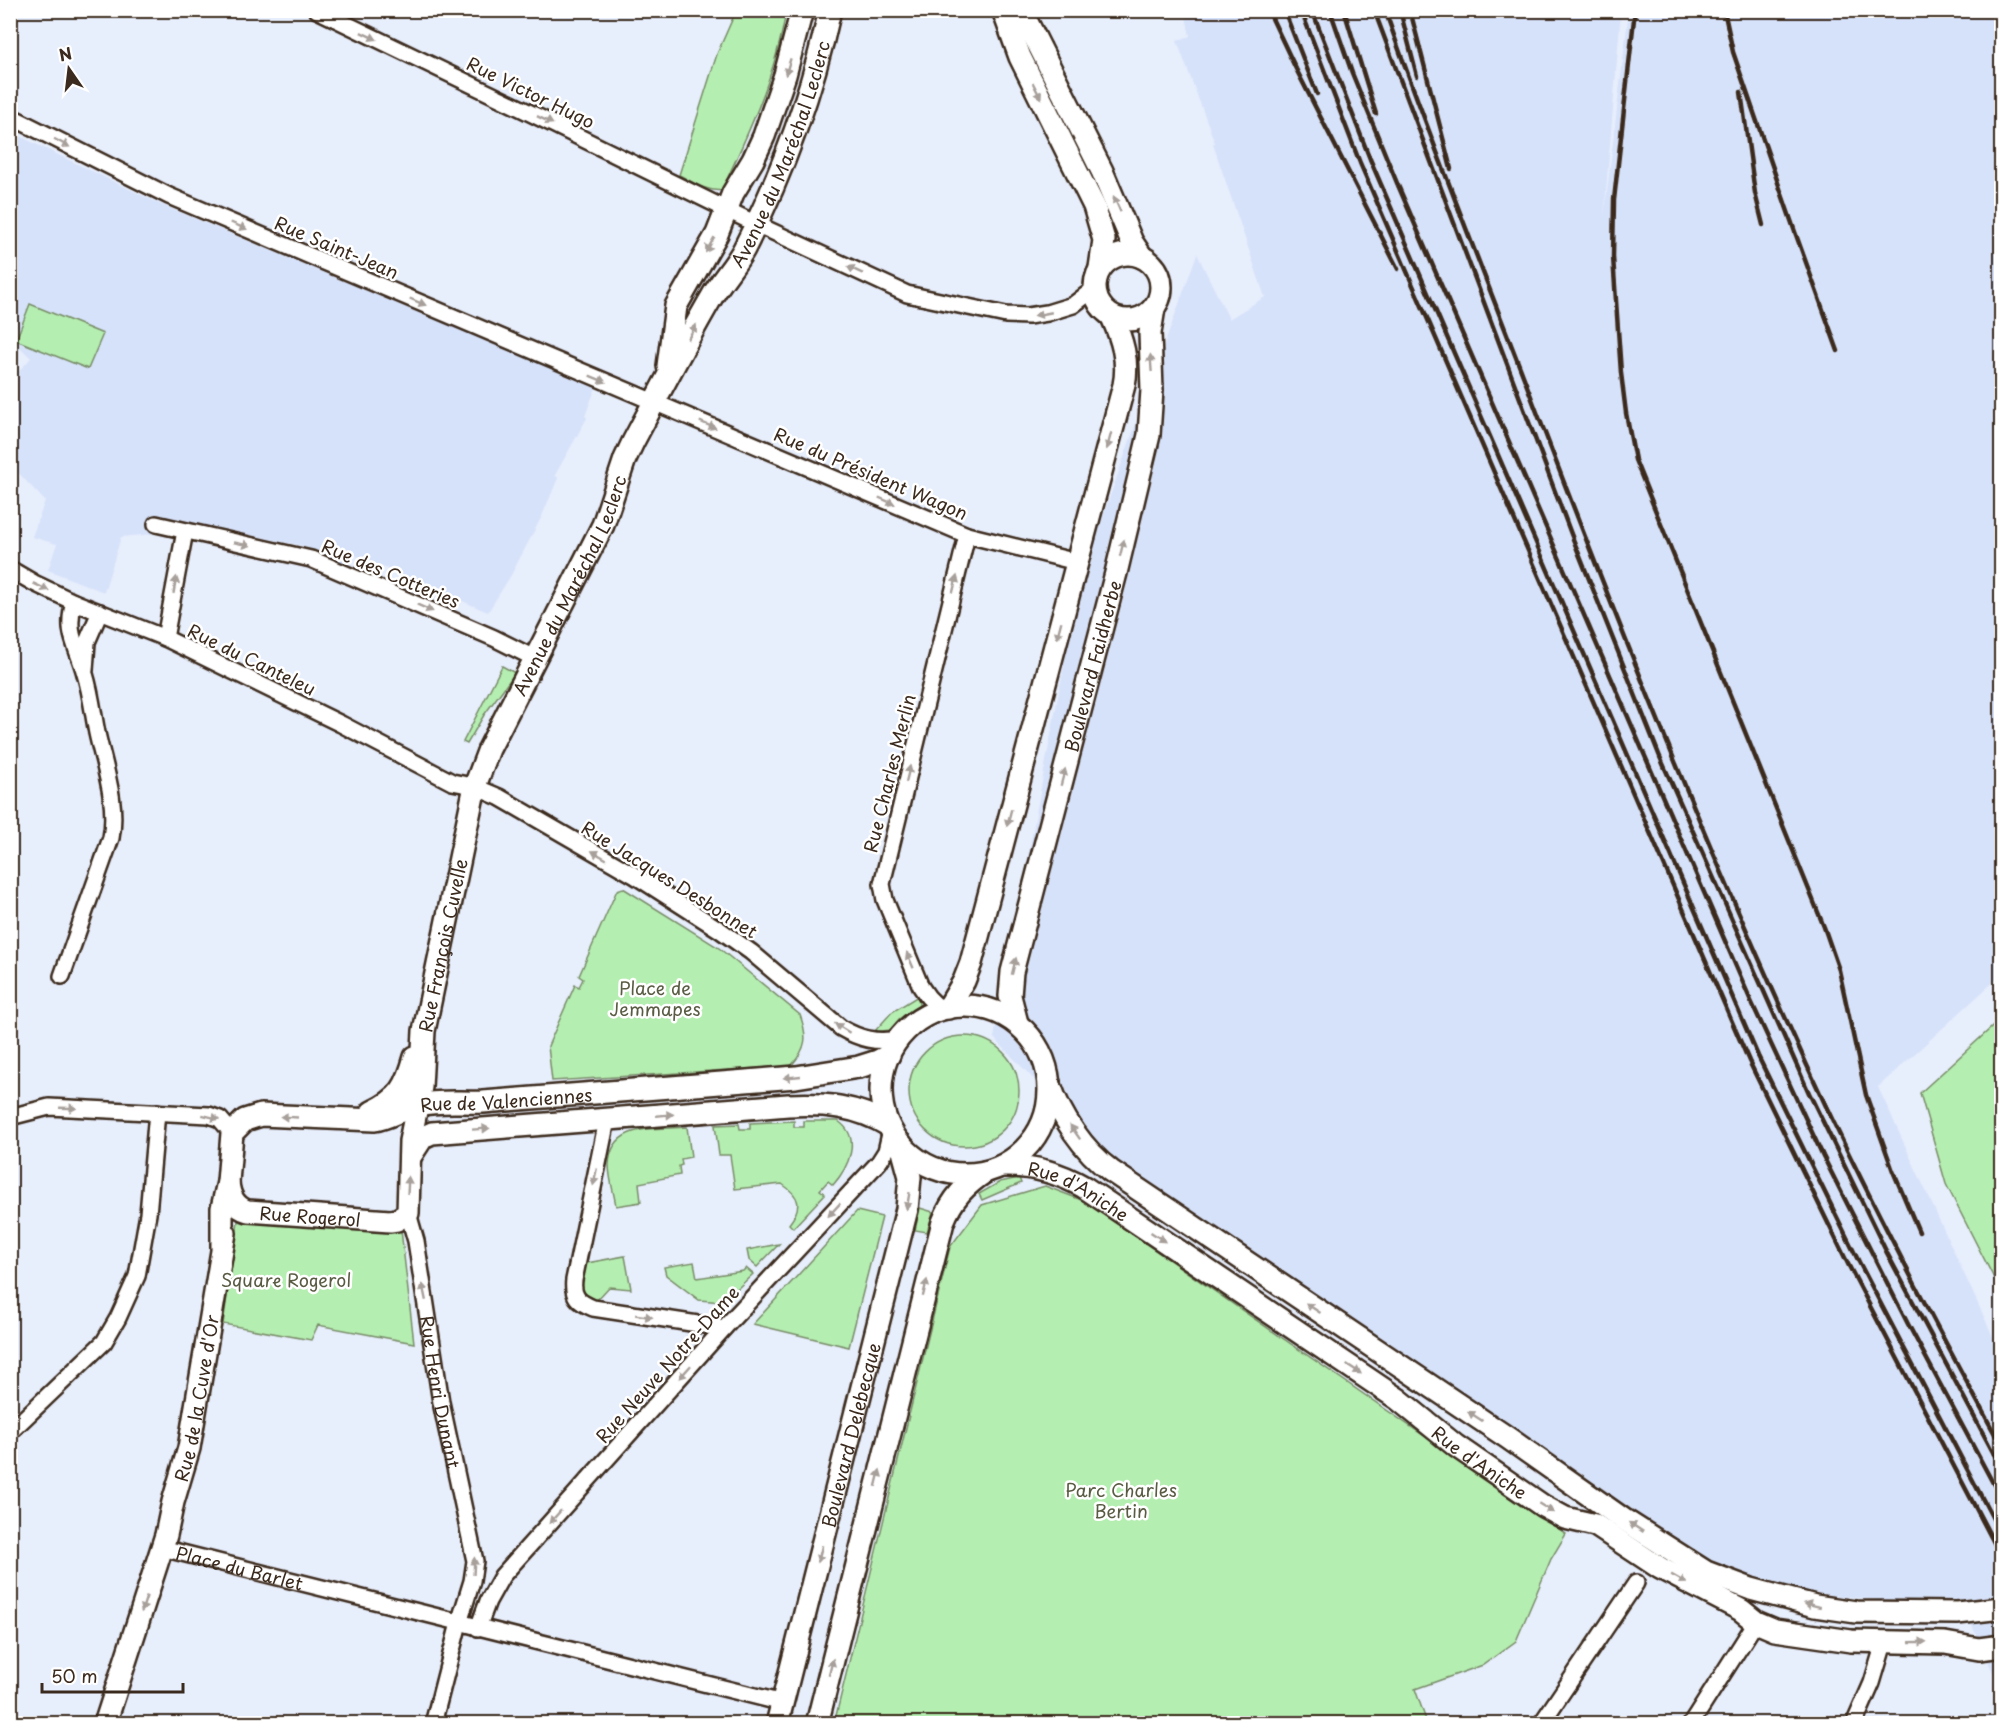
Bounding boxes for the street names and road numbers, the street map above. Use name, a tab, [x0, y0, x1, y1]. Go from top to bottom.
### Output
street label: Avenue du Maréchal Leclerc	[723, 38, 836, 272]
street label: Rue Victor Hugo	[462, 49, 600, 135]
street label: Rue Saint-Jean	[271, 209, 403, 285]
street label: Rue du Président Wagon	[770, 420, 972, 526]
street label: Avenue du Maréchal Leclerc	[505, 471, 632, 700]
street label: Rue des Cotteries	[318, 532, 464, 614]
street label: Boulevard Faidherbe	[1056, 578, 1127, 755]
street label: Rue du Canteleu	[183, 616, 321, 702]
street label: Rue Charles Merlin	[856, 691, 922, 855]
street label: Rue Jacques Desbonnet	[577, 814, 763, 944]
street label: Rue François Cuvelle	[411, 856, 473, 1034]
street label: Rue de Valenciennes	[418, 1080, 593, 1118]
street label: Rue d'Aniche	[1026, 1154, 1135, 1227]
street label: Rue Rogerol	[259, 1198, 362, 1232]
street label: Rue Neuve Notre-Dame	[589, 1279, 745, 1449]
street label: Rue de la Cuve d'Or	[166, 1312, 225, 1485]
street label: Rue Henri Dunant	[414, 1314, 468, 1471]
street label: Boulevard Delebecque	[814, 1340, 886, 1530]
street label: Rue d'Aniche	[1427, 1419, 1533, 1505]
street label: Place du Barlet	[173, 1539, 306, 1596]

